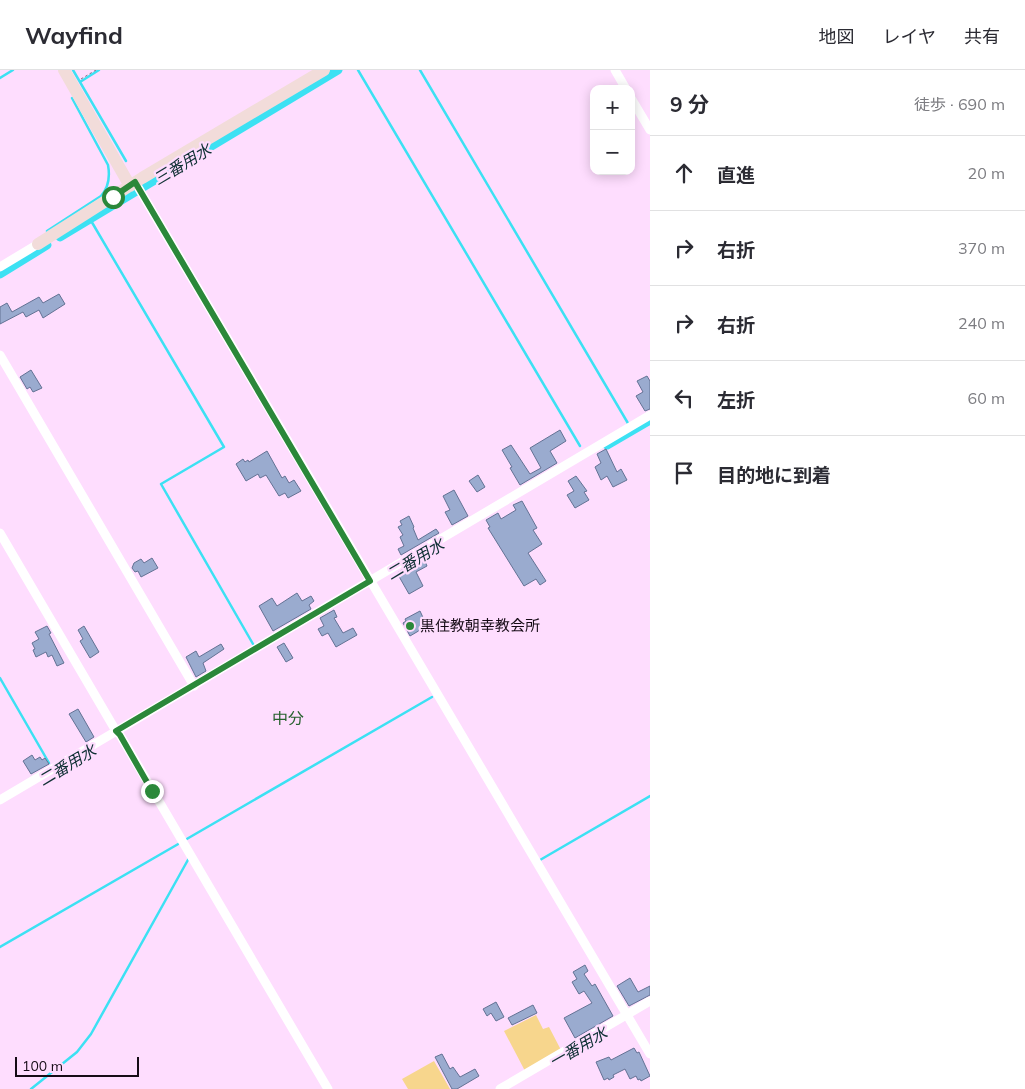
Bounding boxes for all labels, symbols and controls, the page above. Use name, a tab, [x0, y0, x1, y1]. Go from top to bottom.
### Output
text: Wayfind	[25, 20, 123, 50]
text: 地図	[819, 25, 855, 48]
text: レイヤ	[883, 25, 936, 48]
text: 共有	[964, 25, 1000, 48]
map controls	[590, 85, 635, 175]
button: +	[590, 85, 635, 130]
text: 9 分	[670, 91, 709, 117]
text: 徒歩 · 690 m	[914, 94, 1005, 114]
button: −	[590, 130, 635, 175]
water label: 三番用水	[149, 138, 216, 189]
icon: ahead	[670, 159, 698, 187]
text: 直進	[717, 163, 755, 187]
text: 20 m	[968, 163, 1005, 183]
route start	[102, 186, 125, 209]
icon: right	[670, 234, 698, 262]
text: 右折	[717, 238, 755, 262]
text: 370 m	[958, 238, 1005, 258]
icon: right	[670, 309, 698, 337]
text: 右折	[717, 313, 755, 337]
text: 240 m	[958, 313, 1005, 333]
icon: left	[670, 384, 698, 412]
text: 左折	[717, 388, 755, 412]
text: 60 m	[968, 388, 1005, 408]
icon: arrive	[670, 459, 698, 487]
text: 目的地に到着	[717, 463, 831, 487]
water label: 二番用水	[382, 533, 449, 584]
place label: 黒住教朝幸教会所	[420, 616, 540, 635]
marker: 黒住教朝幸教会所	[404, 620, 416, 632]
district label: 中分	[272, 708, 304, 728]
water label: 二番用水	[34, 739, 101, 790]
route end	[141, 780, 164, 803]
water label: 一番用水	[545, 1021, 612, 1072]
scale bar	[15, 1054, 139, 1077]
text: 100 m	[22, 1057, 63, 1075]

